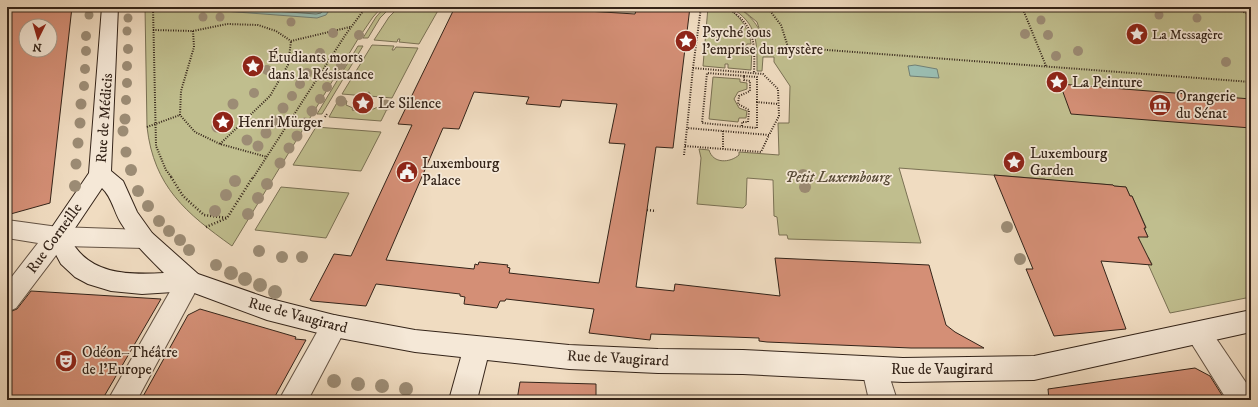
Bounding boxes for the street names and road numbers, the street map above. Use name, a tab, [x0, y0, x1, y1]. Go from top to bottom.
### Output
street label: Rue de Médicis	[92, 72, 117, 164]
street label: Rue Corneille	[22, 199, 86, 277]
street label: Rue de Vaugirard	[246, 293, 350, 338]
street label: Rue de Vaugirard	[567, 346, 670, 371]
street label: Rue de Vaugirard	[891, 360, 993, 379]

